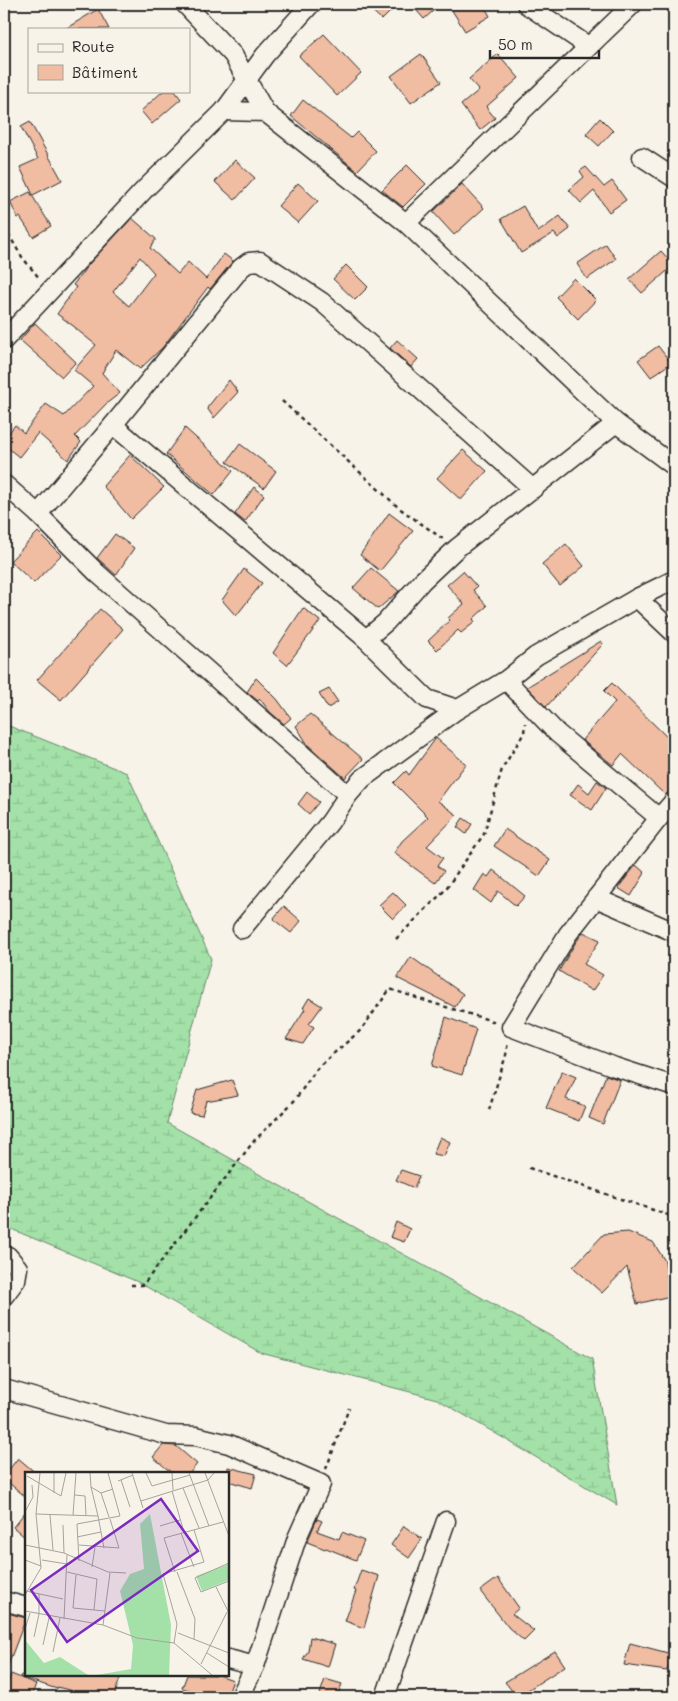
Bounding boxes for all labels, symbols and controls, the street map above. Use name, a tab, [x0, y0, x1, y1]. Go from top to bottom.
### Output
legend	[28, 28, 190, 92]
scale bar	[490, 28, 599, 60]
text: 50 m	[498, 34, 533, 54]
text: Route	[72, 36, 115, 56]
text: Bâtiment	[72, 62, 138, 82]
inset map	[25, 1472, 229, 1676]

